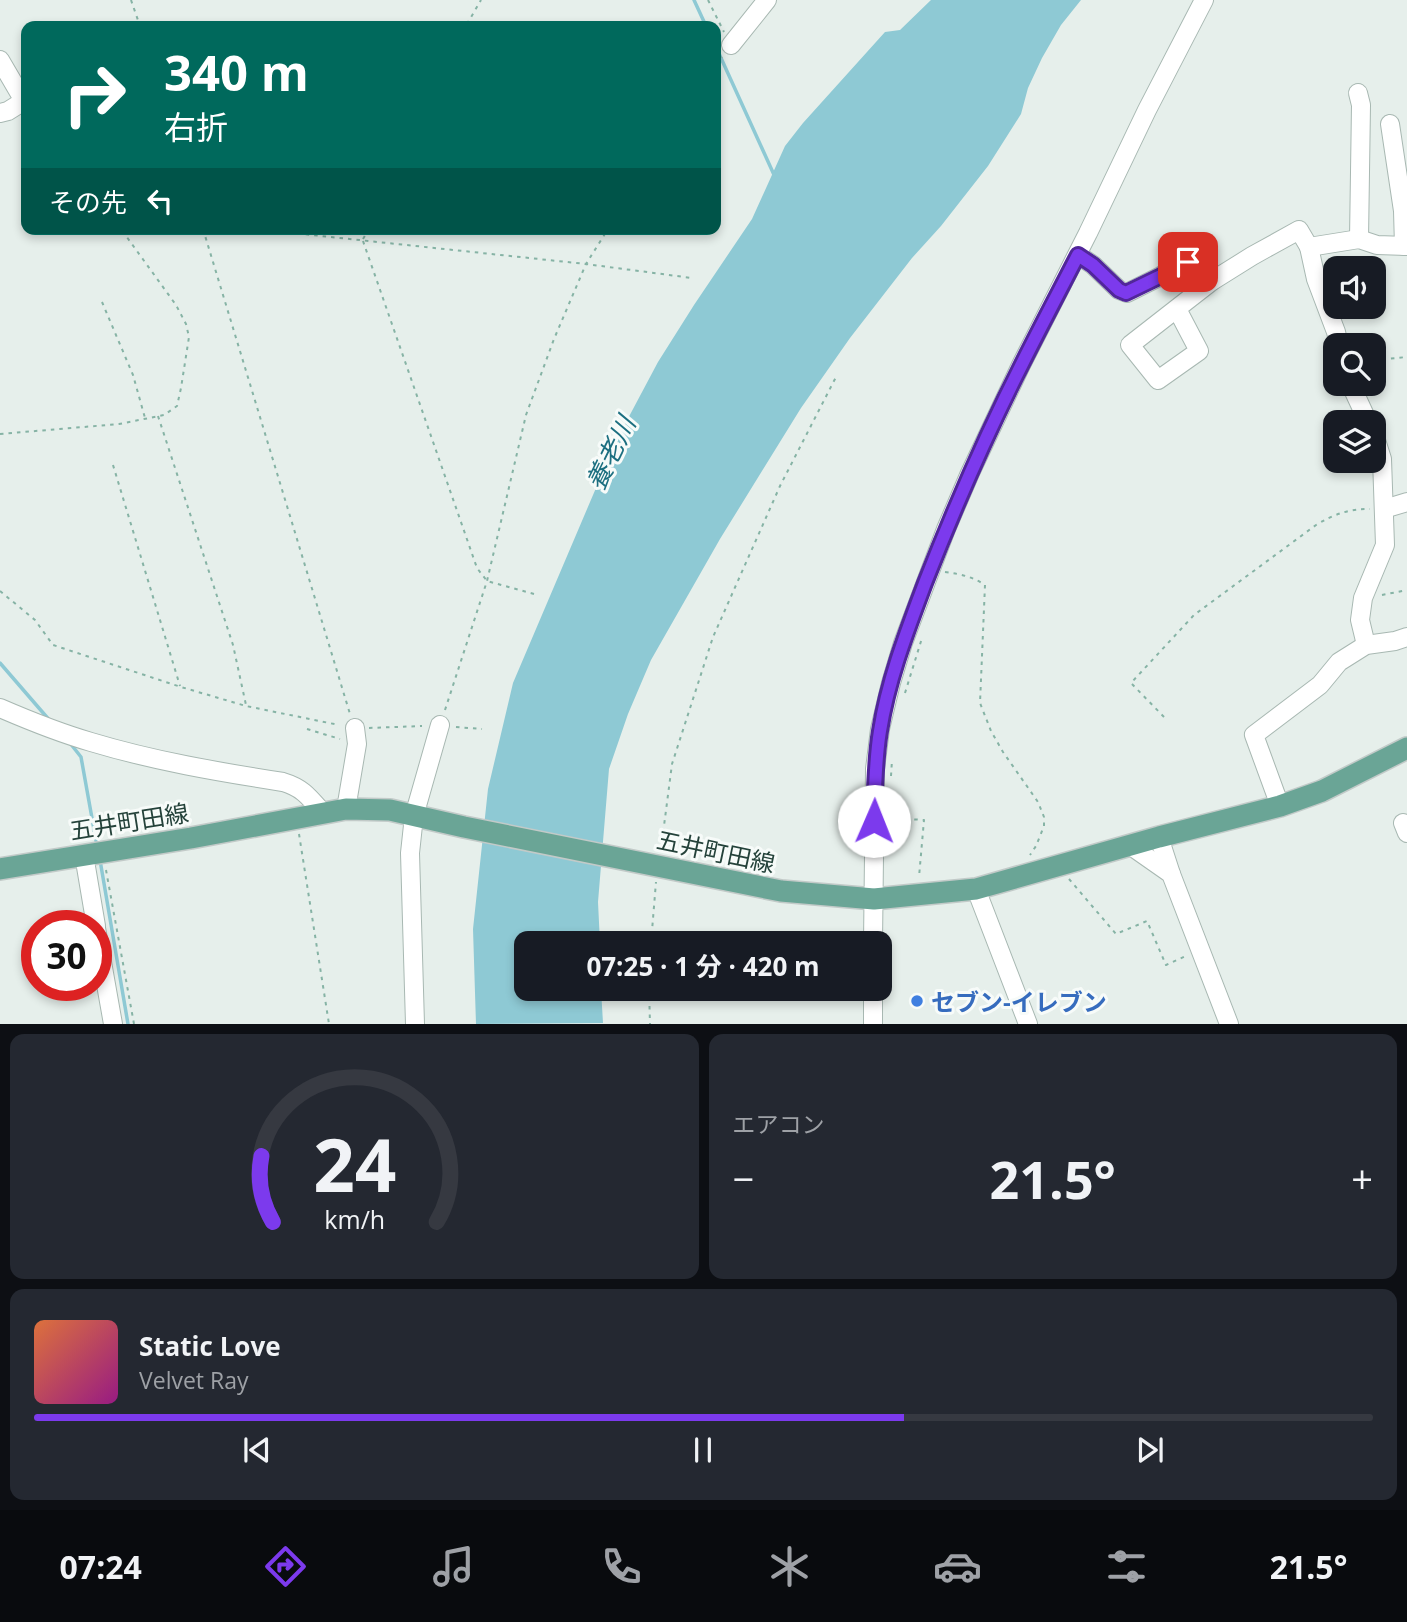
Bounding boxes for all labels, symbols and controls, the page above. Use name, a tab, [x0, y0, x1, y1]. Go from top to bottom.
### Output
text: 340 m	[164, 39, 309, 105]
icon: right	[49, 49, 140, 140]
text: 右折	[164, 105, 228, 148]
icon: left	[141, 182, 179, 220]
text: その先	[49, 184, 127, 220]
pin	[1158, 232, 1218, 292]
icon: arrive	[1169, 243, 1207, 281]
map controls	[1323, 256, 1386, 473]
button: sound	[1323, 256, 1386, 319]
button: search	[1323, 333, 1386, 396]
water label: 養老川	[577, 407, 645, 496]
button: layers	[1323, 410, 1386, 473]
position arrow	[837, 784, 911, 858]
street label: 五井町田線	[67, 795, 191, 847]
street label: 五井町田線	[654, 822, 778, 880]
speed limit sign: 30	[21, 910, 112, 1001]
text: 07:25 · 1 分 · 420 m	[586, 948, 820, 984]
place label: セブン-イレブン	[931, 985, 1107, 1018]
marker: セブン-イレブン	[909, 993, 925, 1009]
text: エアコン	[733, 1108, 825, 1140]
text: 24	[313, 1115, 396, 1214]
text: 21.5°	[990, 1143, 1116, 1214]
text: −	[733, 1152, 754, 1204]
text: +	[1351, 1152, 1373, 1204]
text: km/h	[324, 1202, 385, 1236]
text: Static Love	[139, 1328, 281, 1364]
text: Velvet Ray	[139, 1364, 249, 1396]
icon: previous	[238, 1431, 276, 1469]
icon: pause	[684, 1431, 722, 1469]
icon: next	[1131, 1431, 1169, 1469]
icon: directions	[261, 1542, 310, 1591]
icon: music	[429, 1542, 478, 1591]
icon: phone	[597, 1542, 646, 1591]
icon: climate	[765, 1542, 814, 1591]
icon: car	[933, 1542, 982, 1591]
icon: filters	[1102, 1542, 1151, 1591]
text: 07:24	[60, 1545, 142, 1588]
text: 21.5°	[1270, 1545, 1347, 1588]

